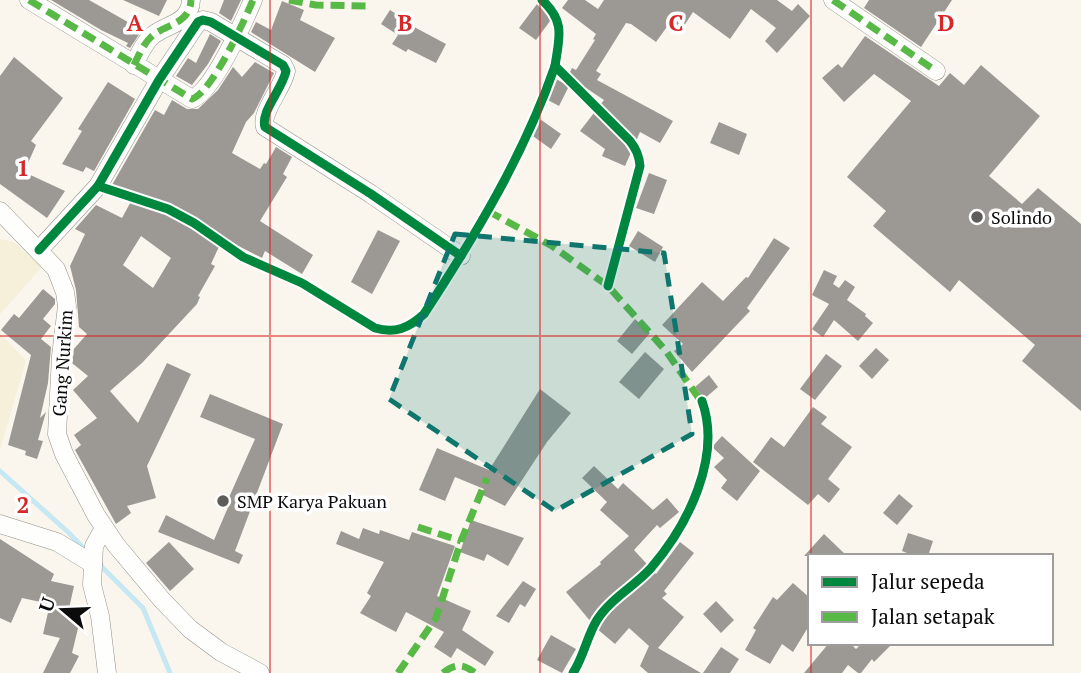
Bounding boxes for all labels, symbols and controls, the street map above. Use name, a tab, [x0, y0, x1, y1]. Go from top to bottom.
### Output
text: A	[127, 7, 144, 38]
text: B	[398, 7, 413, 38]
text: C	[669, 7, 684, 38]
text: D	[938, 7, 955, 38]
text: 1	[17, 152, 30, 183]
place label: Solindo	[991, 205, 1052, 229]
marker: Solindo	[969, 209, 985, 225]
street label: Gang Nurkim	[46, 308, 78, 417]
text: 2	[17, 489, 30, 520]
place label: SMP Karya Pakuan	[237, 489, 387, 513]
marker: SMP Karya Pakuan	[215, 493, 231, 509]
legend	[808, 554, 1053, 645]
text: Jalur sepeda	[871, 567, 985, 595]
north arrow	[28, 575, 98, 645]
text: U	[32, 593, 61, 615]
text: Jalan setapak	[871, 602, 995, 630]

